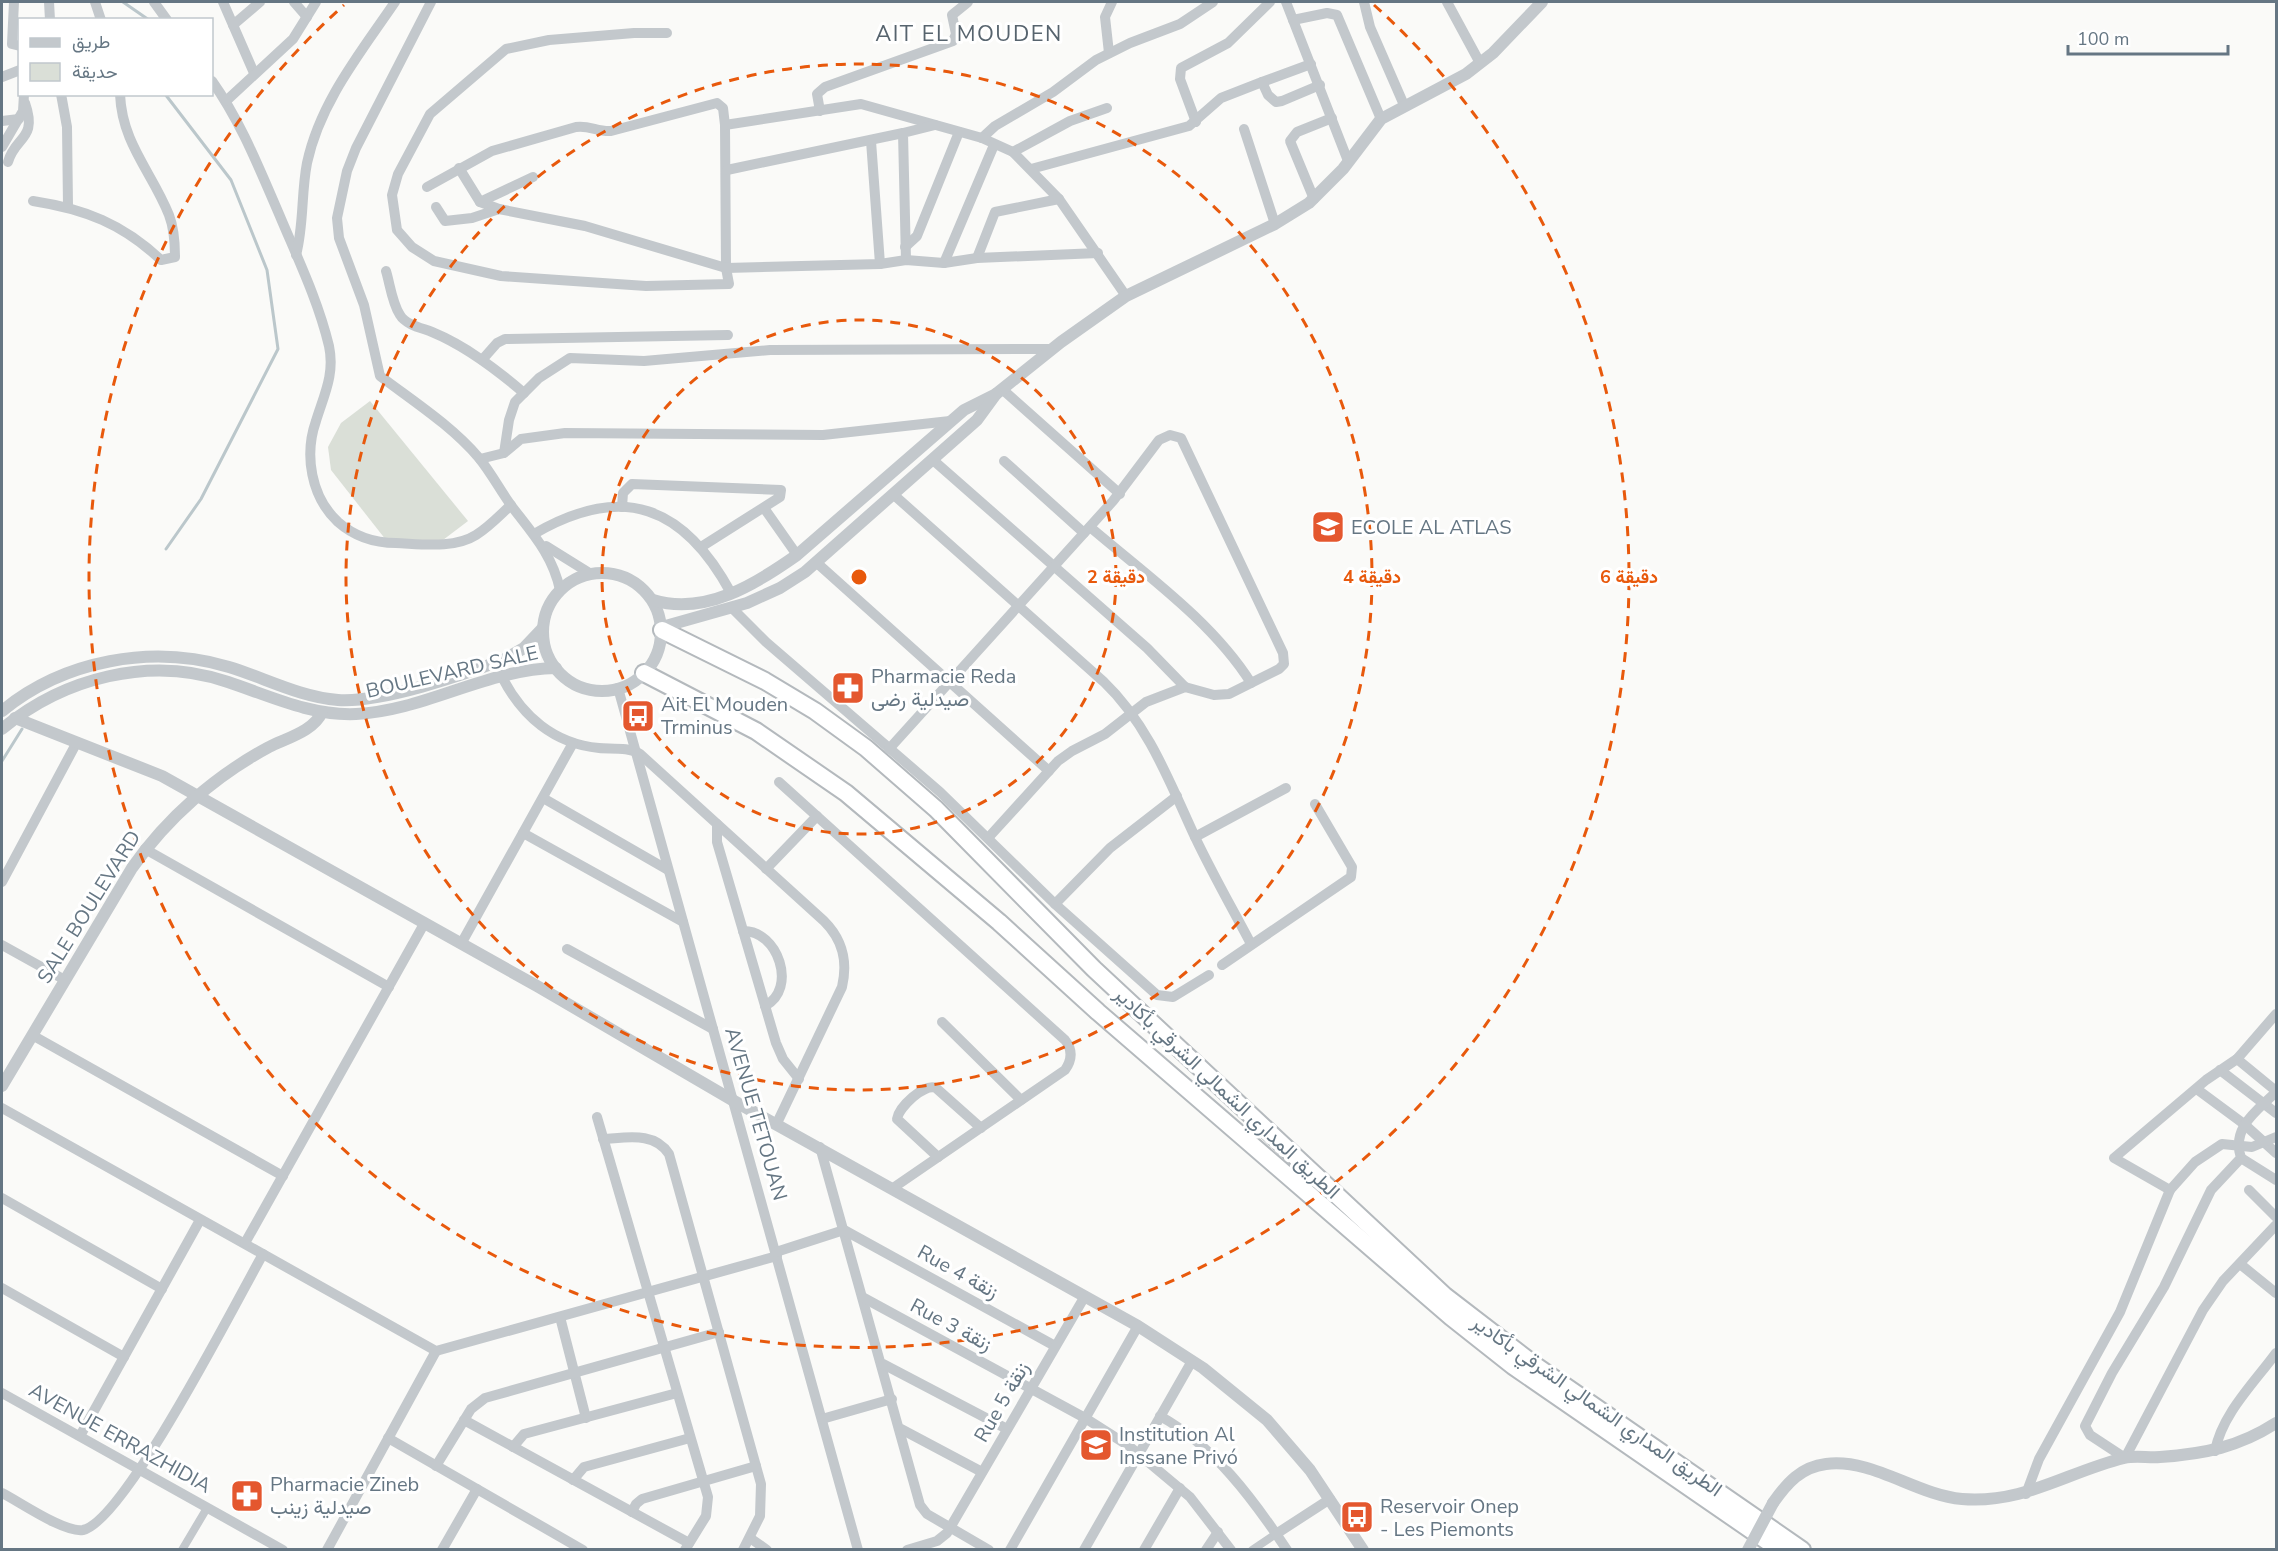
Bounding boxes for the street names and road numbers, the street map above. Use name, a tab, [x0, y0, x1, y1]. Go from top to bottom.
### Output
street label: BOULEVARD SALE	[363, 639, 541, 705]
street label: SALE BOULEVARD	[31, 825, 147, 989]
street label: الطريق المداري الشمالي الشرقي بأكادير	[1105, 980, 1346, 1207]
street label: AVENUE TETOUAN	[718, 1024, 794, 1204]
street label: Rue 4 زنقة	[913, 1239, 1003, 1305]
street label: Rue 3 زنقة	[905, 1292, 997, 1358]
street label: الطريق المداري الشمالي الشرقي بأكادير	[1464, 1308, 1728, 1506]
street label: Rue 5 زنقة	[968, 1357, 1036, 1447]
street label: AVENUE ERRAZHIDIA	[24, 1377, 216, 1500]

